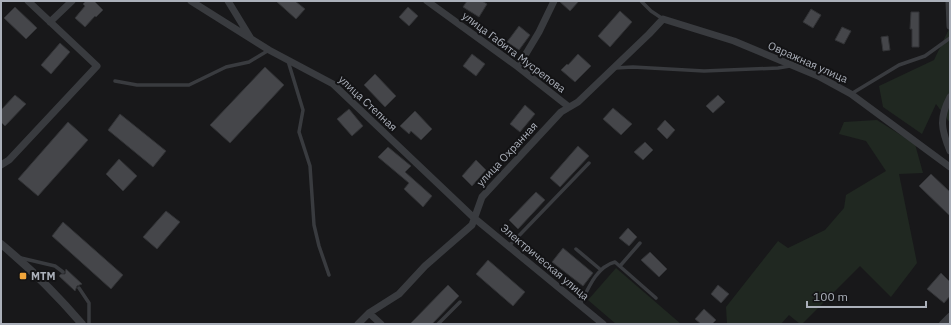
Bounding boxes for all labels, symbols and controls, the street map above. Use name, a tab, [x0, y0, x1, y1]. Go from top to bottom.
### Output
street label: улица Габита Мусрепова	[459, 8, 569, 96]
street label: Овражная улица	[766, 38, 850, 86]
street label: улица Степная	[336, 72, 400, 134]
street label: улица Охранная	[473, 119, 541, 189]
street label: Электрическая улица	[498, 221, 592, 303]
place label: МТМ	[31, 269, 55, 283]
marker: МТМ	[18, 271, 28, 281]
scale bar	[807, 283, 926, 309]
text: 100 m	[813, 289, 848, 304]

